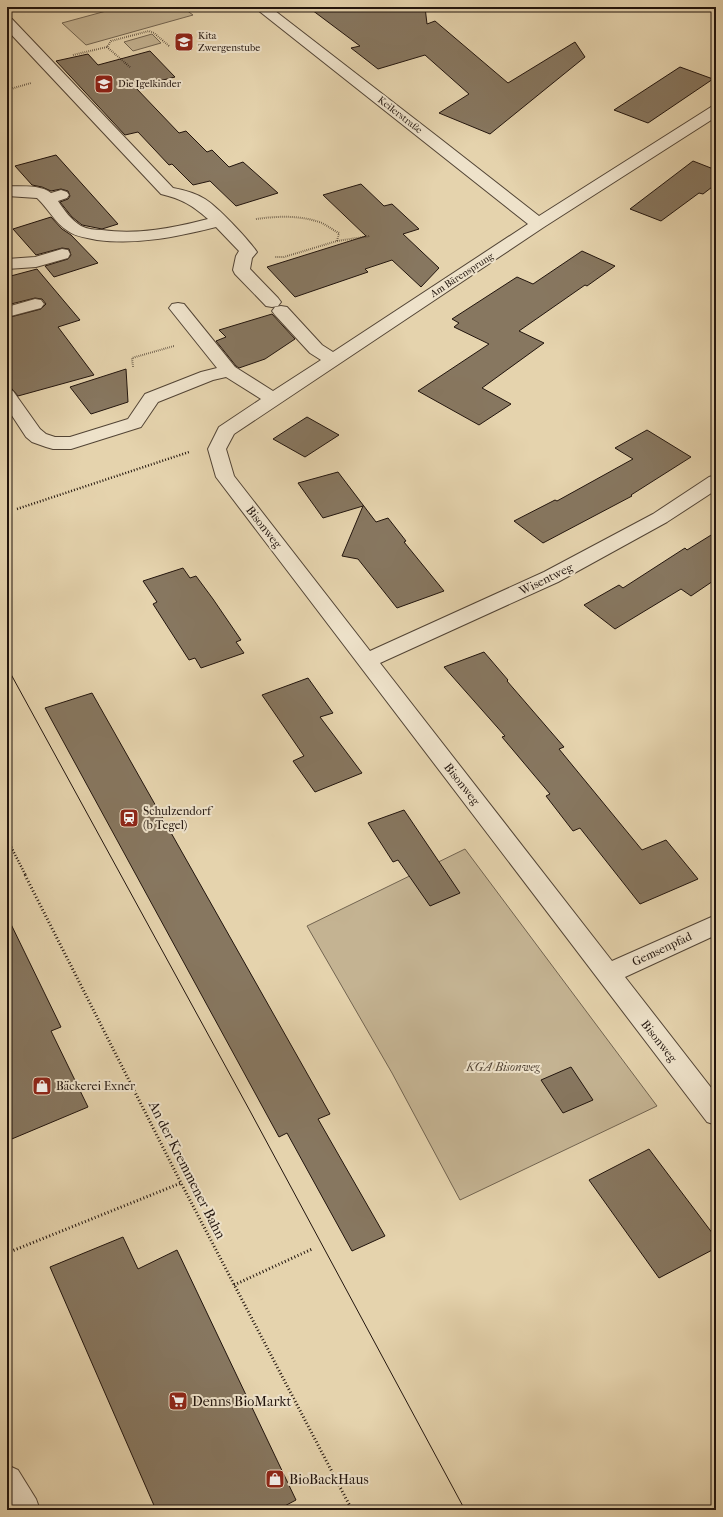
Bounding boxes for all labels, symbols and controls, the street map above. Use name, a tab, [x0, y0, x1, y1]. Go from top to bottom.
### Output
place label: Kita Zwergenstube	[198, 30, 260, 54]
school or university icon: Kita Zwergenstube	[173, 31, 195, 53]
school or university icon: Die Igelkinder	[93, 73, 115, 95]
place label: Die Igelkinder	[118, 78, 182, 90]
street label: Keilerstraße	[375, 94, 425, 136]
street label: Am Bärensprung	[427, 250, 497, 301]
street label: Bisonweg	[243, 503, 285, 551]
street label: Wisentweg	[516, 560, 576, 598]
street label: Bisonweg	[441, 760, 483, 808]
place label: Schulzendorf (b Tegel)	[143, 804, 214, 832]
station icon: Schulzendorf (b Tegel)	[118, 807, 140, 829]
street label: Gemsenpfad	[630, 929, 694, 969]
street label: Bisonweg	[638, 1017, 680, 1065]
park label: KGA Bisonweg	[465, 1060, 540, 1074]
shop icon: Bäckerei Exner	[31, 1075, 53, 1097]
place label: Bäckerei Exner	[56, 1079, 136, 1093]
street label: An der Kremmener Bahn	[144, 1097, 229, 1242]
supermarket icon: Denns BioMarkt	[167, 1390, 189, 1412]
place label: Denns BioMarkt	[192, 1393, 291, 1410]
shop icon: BioBackHaus	[264, 1468, 286, 1490]
place label: BioBackHaus	[289, 1471, 369, 1488]

